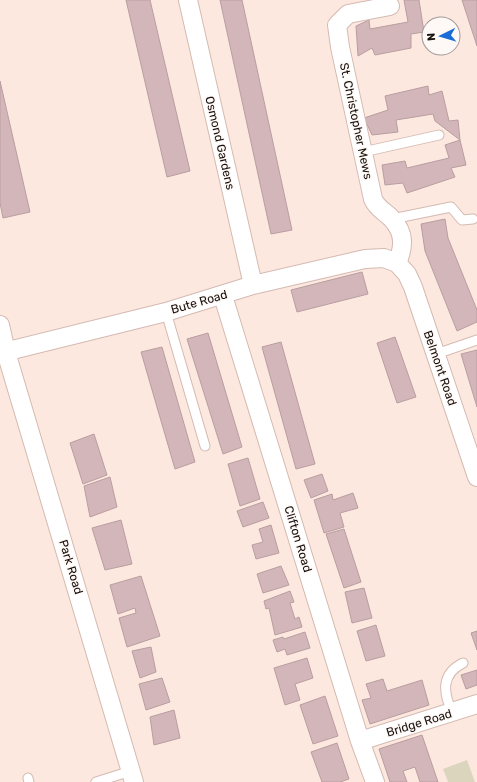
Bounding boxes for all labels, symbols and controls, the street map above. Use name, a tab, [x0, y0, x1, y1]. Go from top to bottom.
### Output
north arrow	[421, 16, 461, 56]
text: N	[425, 32, 438, 41]
street label: St. Christopher Mews	[337, 62, 375, 180]
street label: Osmond Gardens	[202, 95, 238, 191]
street label: Bute Road	[169, 287, 229, 317]
street label: Belmont Road	[421, 329, 459, 407]
street label: Clifton Road	[281, 504, 315, 574]
street label: Park Road	[56, 538, 86, 596]
street label: Bridge Road	[384, 706, 454, 740]

